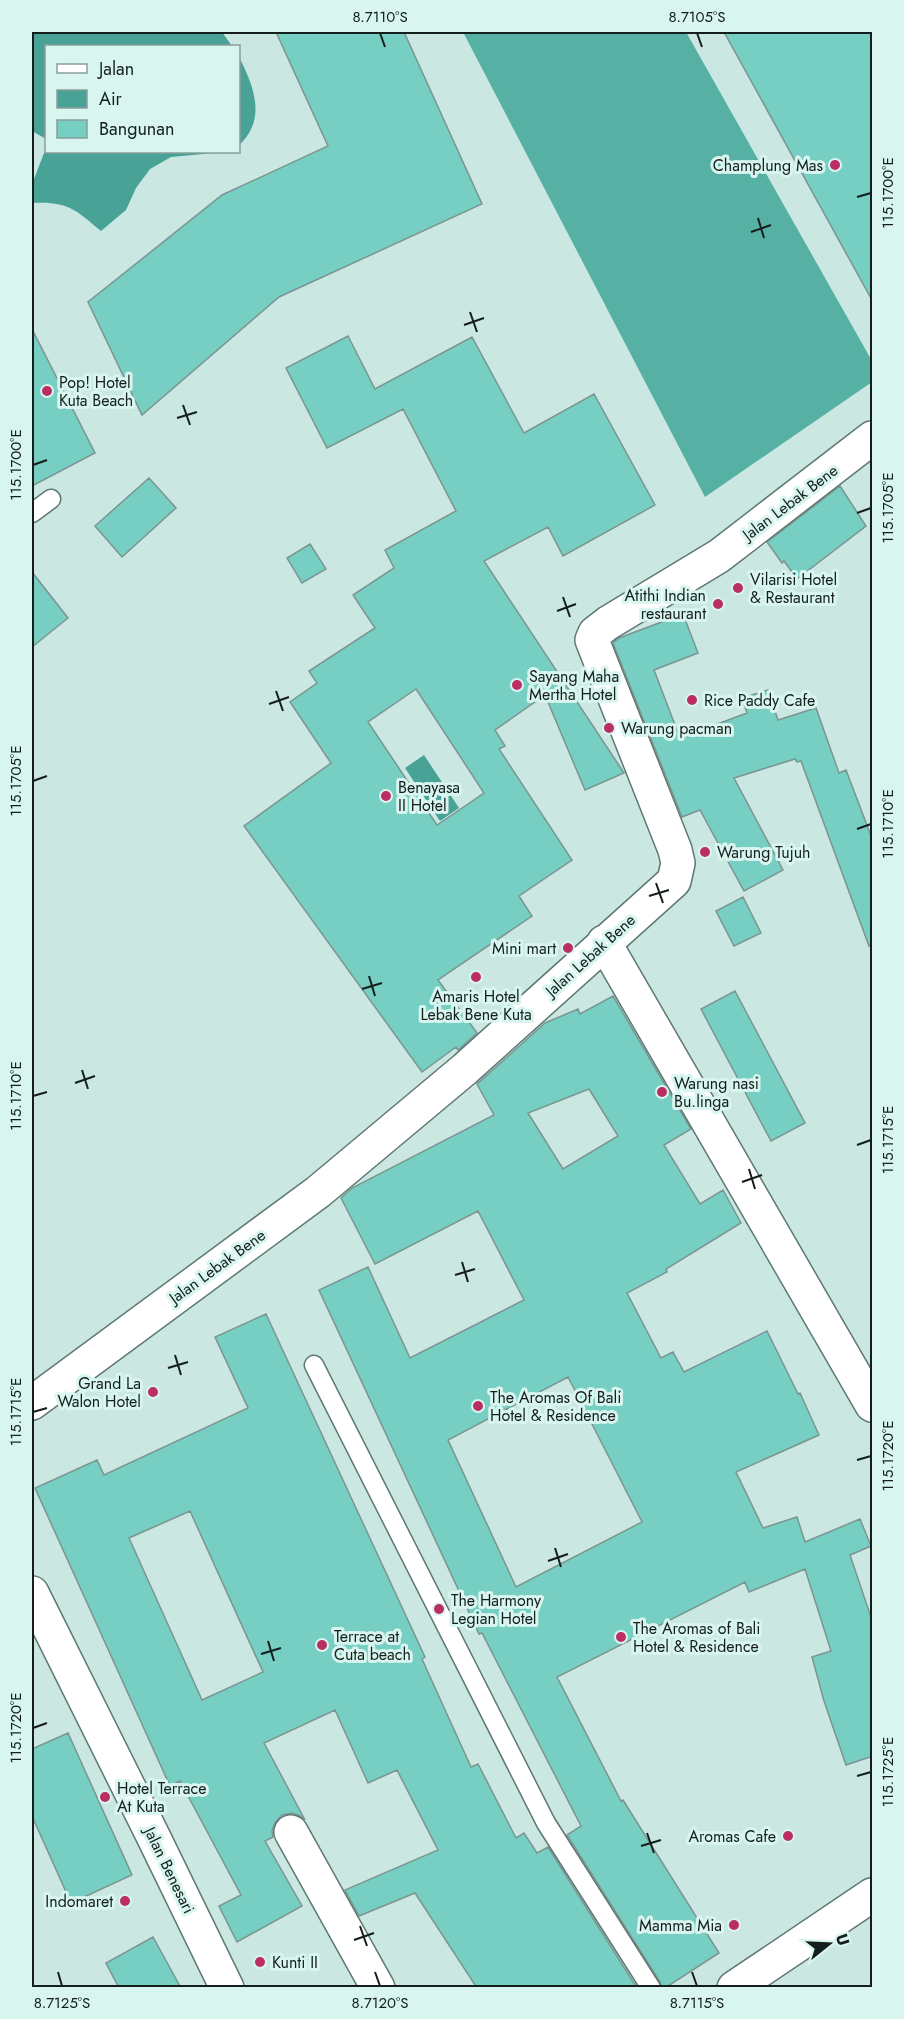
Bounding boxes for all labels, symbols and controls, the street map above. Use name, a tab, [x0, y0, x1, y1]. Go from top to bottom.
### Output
text: 8.7110°S	[352, 6, 408, 28]
text: 8.7105°S	[669, 6, 725, 28]
legend	[45, 45, 240, 153]
text: Jalan	[97, 56, 134, 82]
text: Air	[99, 86, 123, 112]
text: Bangunan	[99, 116, 174, 142]
place label: Champlung Mas	[713, 154, 823, 177]
text: 115.1700°E	[877, 157, 899, 229]
marker: Champlung Mas	[828, 158, 842, 172]
place label: Pop! Hotel Kuta Beach	[59, 371, 133, 412]
marker: Pop! Hotel Kuta Beach	[40, 384, 54, 398]
text: 115.1700°E	[5, 429, 27, 501]
street label: Jalan Lebak Bene	[736, 459, 843, 547]
text: 115.1705°E	[877, 473, 899, 543]
place label: Vilarisi Hotel & Restaurant	[750, 568, 837, 609]
marker: Vilarisi Hotel & Restaurant	[731, 581, 745, 595]
place label: Atithi Indian restaurant	[625, 584, 706, 625]
marker: Atithi Indian restaurant	[711, 597, 725, 611]
place label: Sayang Maha Mertha Hotel	[529, 665, 619, 706]
marker: Sayang Maha Mertha Hotel	[510, 678, 524, 692]
place label: Rice Paddy Cafe	[704, 689, 815, 712]
marker: Rice Paddy Cafe	[685, 693, 699, 707]
place label: Warung pacman	[621, 717, 732, 740]
marker: Warung pacman	[602, 721, 616, 735]
text: 115.1705°E	[5, 746, 27, 816]
place label: Benayasa II Hotel	[398, 776, 460, 817]
marker: Benayasa II Hotel	[379, 789, 393, 803]
text: 115.1710°E	[877, 789, 899, 859]
place label: Warung Tujuh	[717, 841, 811, 864]
marker: Warung Tujuh	[698, 845, 712, 859]
street label: Jalan Lebak Bene	[539, 909, 640, 1003]
place label: Mini mart	[492, 937, 556, 960]
marker: Mini mart	[561, 941, 575, 955]
marker: Amaris Hotel Lebak Bene Kuta	[469, 970, 483, 984]
place label: Amaris Hotel Lebak Bene Kuta	[420, 985, 532, 1026]
text: 115.1710°E	[5, 1061, 27, 1131]
place label: Warung nasi Bu.linga	[674, 1072, 759, 1113]
marker: Warung nasi Bu.linga	[655, 1085, 669, 1099]
text: 115.1715°E	[877, 1106, 899, 1174]
street label: Jalan Lebak Bene	[163, 1224, 270, 1310]
place label: Grand La Walon Hotel	[58, 1372, 141, 1413]
text: 115.1715°E	[5, 1378, 27, 1446]
marker: Grand La Walon Hotel	[146, 1385, 160, 1399]
place label: The Aromas Of Bali Hotel & Residence	[490, 1386, 621, 1427]
marker: The Aromas Of Bali Hotel & Residence	[471, 1399, 485, 1413]
text: 115.1720°E	[877, 1420, 899, 1492]
place label: The Harmony Legian Hotel	[451, 1589, 542, 1630]
marker: The Harmony Legian Hotel	[432, 1602, 446, 1616]
place label: The Aromas of Bali Hotel & Residence	[633, 1617, 760, 1658]
place label: Terrace at Cuta beach	[334, 1625, 411, 1666]
marker: The Aromas of Bali Hotel & Residence	[614, 1630, 628, 1644]
marker: Terrace at Cuta beach	[315, 1638, 329, 1652]
text: 115.1720°E	[5, 1692, 27, 1764]
text: 115.1725°E	[877, 1737, 899, 1807]
place label: Hotel Terrace At Kuta	[117, 1777, 206, 1818]
marker: Hotel Terrace At Kuta	[98, 1790, 112, 1804]
street label: Jalan Benesari	[138, 1821, 200, 1917]
place label: Aromas Cafe	[689, 1825, 776, 1848]
marker: Aromas Cafe	[781, 1829, 795, 1843]
place label: Indomaret	[45, 1890, 113, 1913]
marker: Indomaret	[118, 1894, 132, 1908]
place label: Mamma Mia	[639, 1914, 722, 1937]
north arrow	[799, 1914, 859, 1974]
marker: Mamma Mia	[727, 1918, 741, 1932]
text: U	[830, 1931, 855, 1948]
place label: Kunti II	[272, 1951, 318, 1974]
marker: Kunti II	[253, 1955, 267, 1969]
text: 8.7125°S	[34, 1992, 90, 2014]
text: 8.7120°S	[351, 1992, 409, 2014]
text: 8.7115°S	[670, 1992, 724, 2014]

